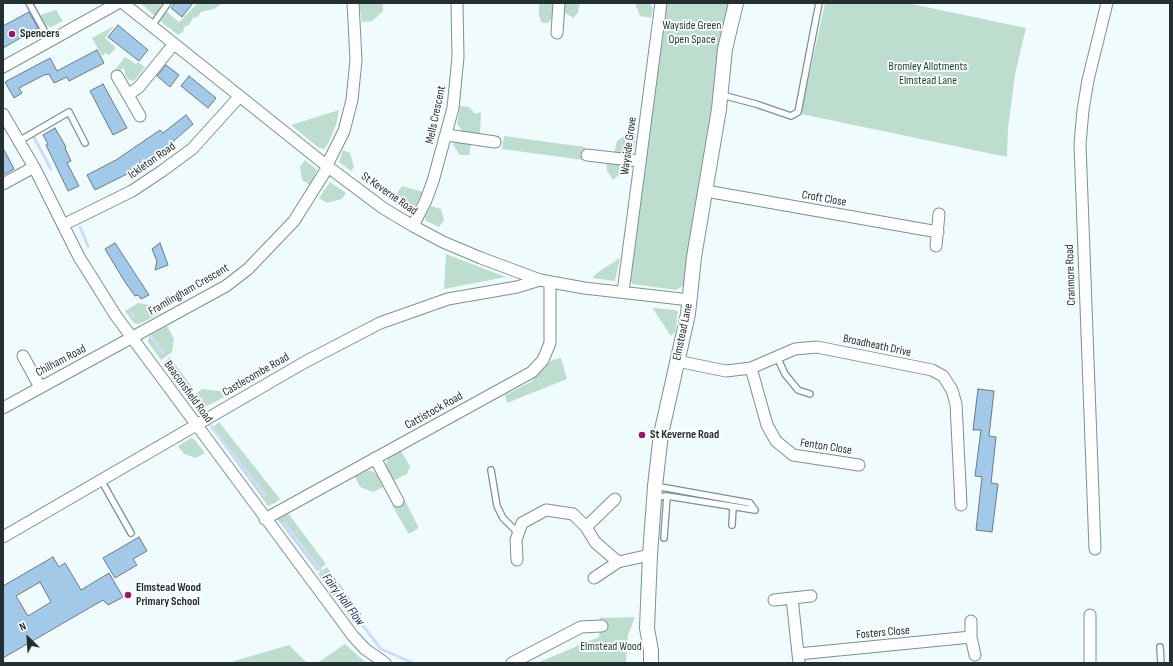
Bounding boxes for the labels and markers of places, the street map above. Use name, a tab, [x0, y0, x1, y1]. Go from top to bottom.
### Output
place label: Spencers	[20, 27, 59, 41]
marker: Spencers	[7, 29, 17, 39]
place label: St Keverne Road	[650, 428, 719, 442]
marker: St Keverne Road	[637, 430, 647, 440]
place label: Elmstead Wood Primary School	[136, 581, 201, 609]
marker: Elmstead Wood Primary School	[123, 590, 133, 600]

